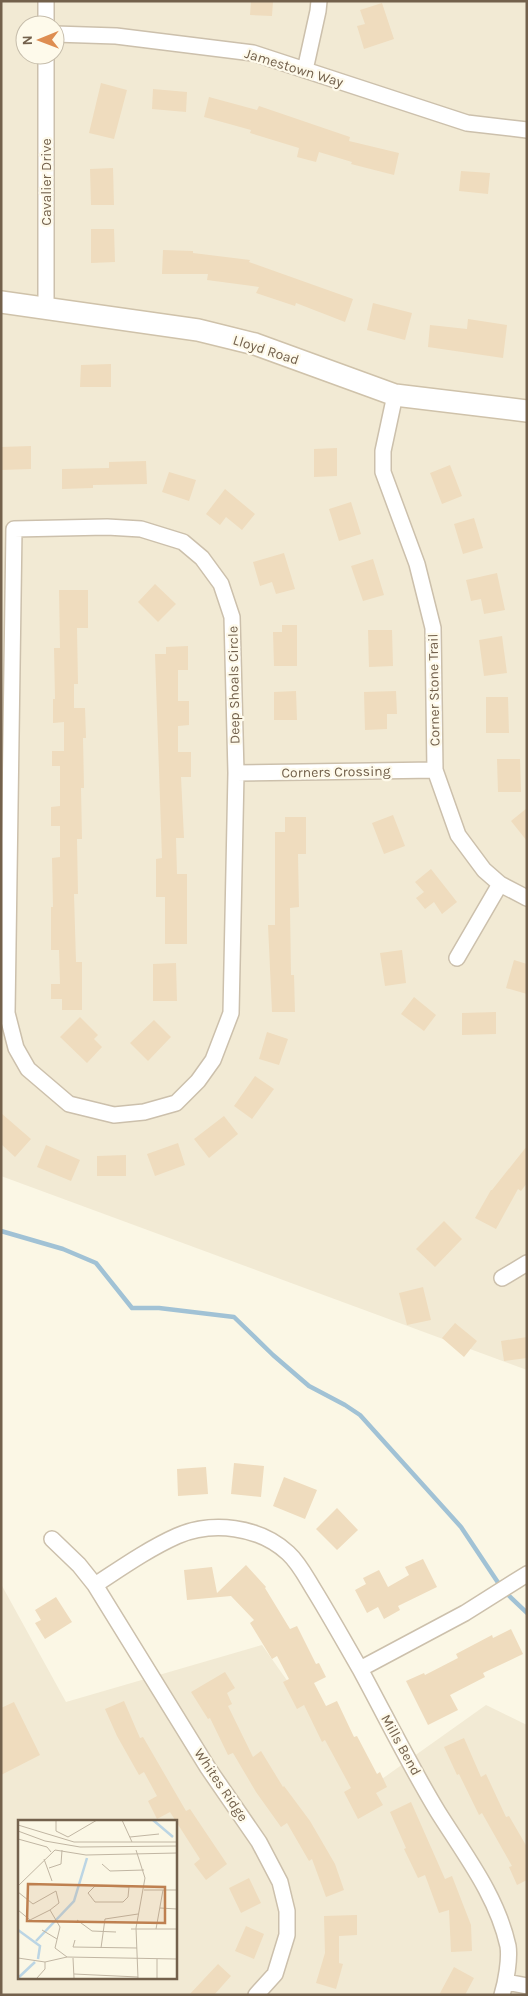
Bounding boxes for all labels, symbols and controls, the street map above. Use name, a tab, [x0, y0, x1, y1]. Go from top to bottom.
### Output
north arrow	[15, 15, 65, 65]
text: N	[19, 35, 36, 45]
street label: Jamestown Way	[243, 45, 346, 91]
street label: Cavalier Drive	[38, 138, 55, 226]
street label: Lloyd Road	[231, 331, 301, 369]
street label: Deep Shoals Circle	[224, 626, 244, 744]
street label: Corner Stone Trail	[425, 634, 443, 746]
street label: Corners Crossing	[281, 763, 391, 781]
street label: Mills Bend	[377, 1711, 425, 1779]
street label: Whites Ridge	[190, 1745, 252, 1825]
inset map	[18, 1820, 176, 1978]

